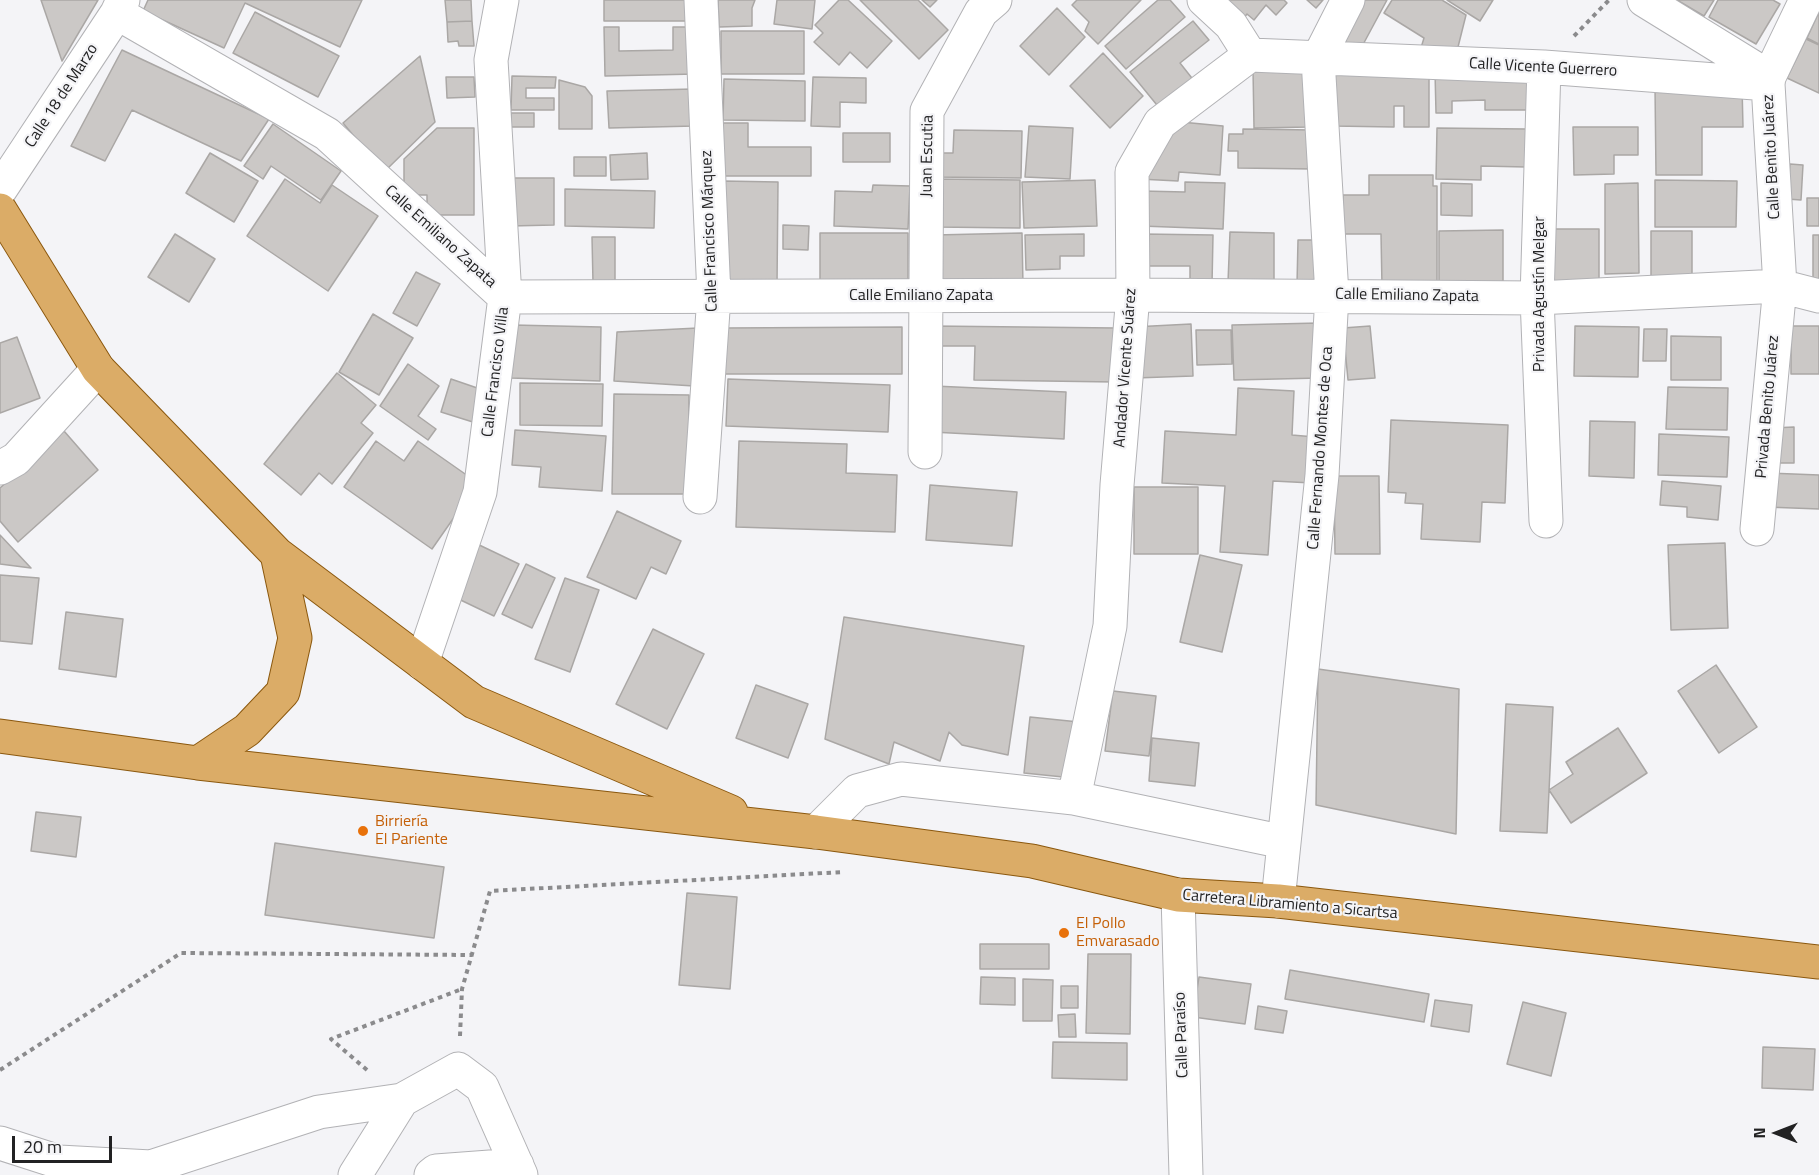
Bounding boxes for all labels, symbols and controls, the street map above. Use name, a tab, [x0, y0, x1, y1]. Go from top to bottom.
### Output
street label: Calle 18 de Marzo	[21, 40, 103, 152]
street label: Calle Vicente Guerrero	[1468, 55, 1618, 81]
street label: Calle Benito Juárez	[1759, 94, 1785, 220]
street label: Juan Escutia	[918, 115, 938, 197]
street label: Calle Francisco Márquez	[698, 150, 722, 312]
street label: Calle Emiliano Zapata	[380, 182, 500, 292]
street label: Privada Agustín Melgar	[1530, 216, 1550, 372]
street label: Calle Emiliano Zapata	[1335, 285, 1479, 307]
street label: Calle Emiliano Zapata	[849, 286, 993, 306]
street label: Andador Vicente Suárez	[1111, 288, 1141, 448]
street label: Calle Francisco Villa	[478, 306, 514, 438]
street label: Privada Benito Juárez	[1752, 335, 1784, 479]
street label: Calle Fernando Montes de Oca	[1304, 346, 1338, 550]
place label: Birriería El Pariente	[375, 812, 448, 850]
marker: Birriería El Pariente	[356, 824, 370, 838]
street label: Carretera Libramiento a Sicartsa	[1182, 886, 1398, 924]
place label: El Pollo Emvarasado	[1076, 914, 1160, 952]
marker: El Pollo Emvarasado	[1057, 926, 1071, 940]
street label: Calle Paraíso	[1171, 992, 1193, 1078]
north arrow	[1747, 1103, 1807, 1163]
scale bar	[15, 1124, 116, 1162]
text: N	[1747, 1127, 1771, 1139]
text: 20 m	[23, 1133, 62, 1160]

